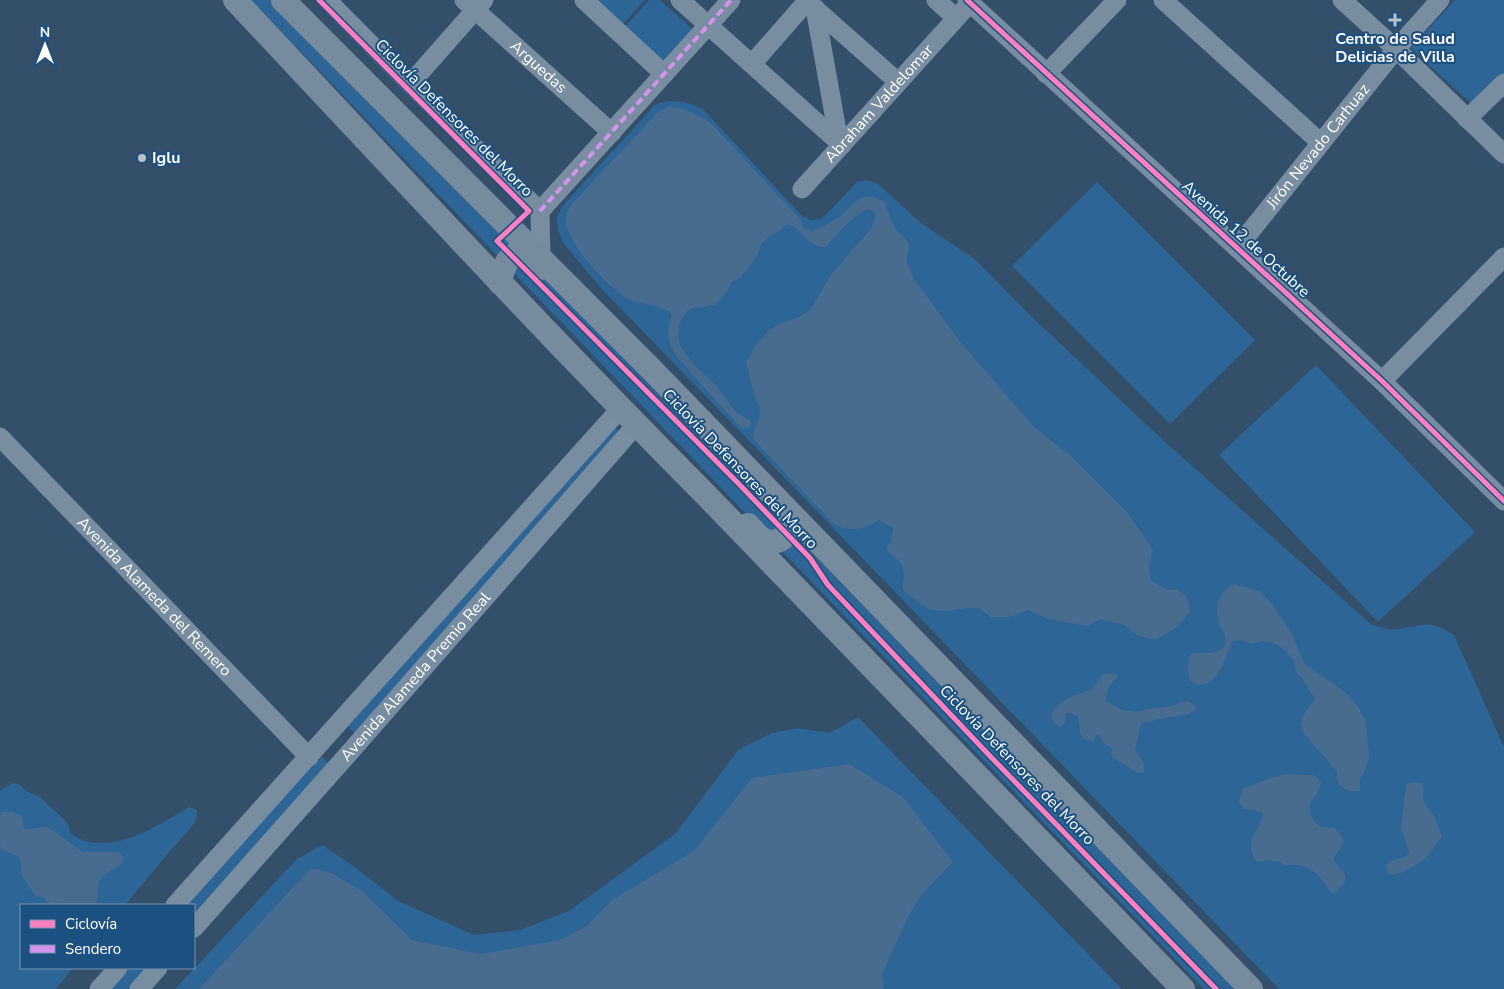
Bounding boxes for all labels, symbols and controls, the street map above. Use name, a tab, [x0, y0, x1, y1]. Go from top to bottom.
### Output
marker: Centro de Salud Delicias de Villa	[1388, 13, 1402, 27]
north arrow	[20, 20, 70, 70]
text: N	[40, 23, 50, 42]
place label: Centro de Salud Delicias de Villa	[1335, 28, 1455, 68]
street label: Ciclovía Defensores del Morro	[370, 34, 538, 202]
street label: Arguedas	[505, 35, 572, 98]
street label: Abraham Valdelomar	[820, 39, 939, 168]
street label: Jirón Nevado Carhuaz	[1261, 79, 1375, 214]
place label: Iglu	[152, 147, 181, 169]
marker: Iglu	[136, 152, 148, 164]
street label: Avenida 12 de Octubre	[1177, 175, 1315, 303]
street label: Ciclovía Defensores del Morro	[657, 384, 823, 554]
street label: Avenida Alameda del Remero	[72, 512, 237, 681]
street label: Avenida Alameda Premio Real	[335, 587, 496, 766]
street label: Ciclovía Defensores del Morro	[934, 680, 1100, 850]
legend	[20, 904, 195, 969]
text: Ciclovía	[65, 914, 117, 934]
text: Sendero	[65, 939, 121, 959]

